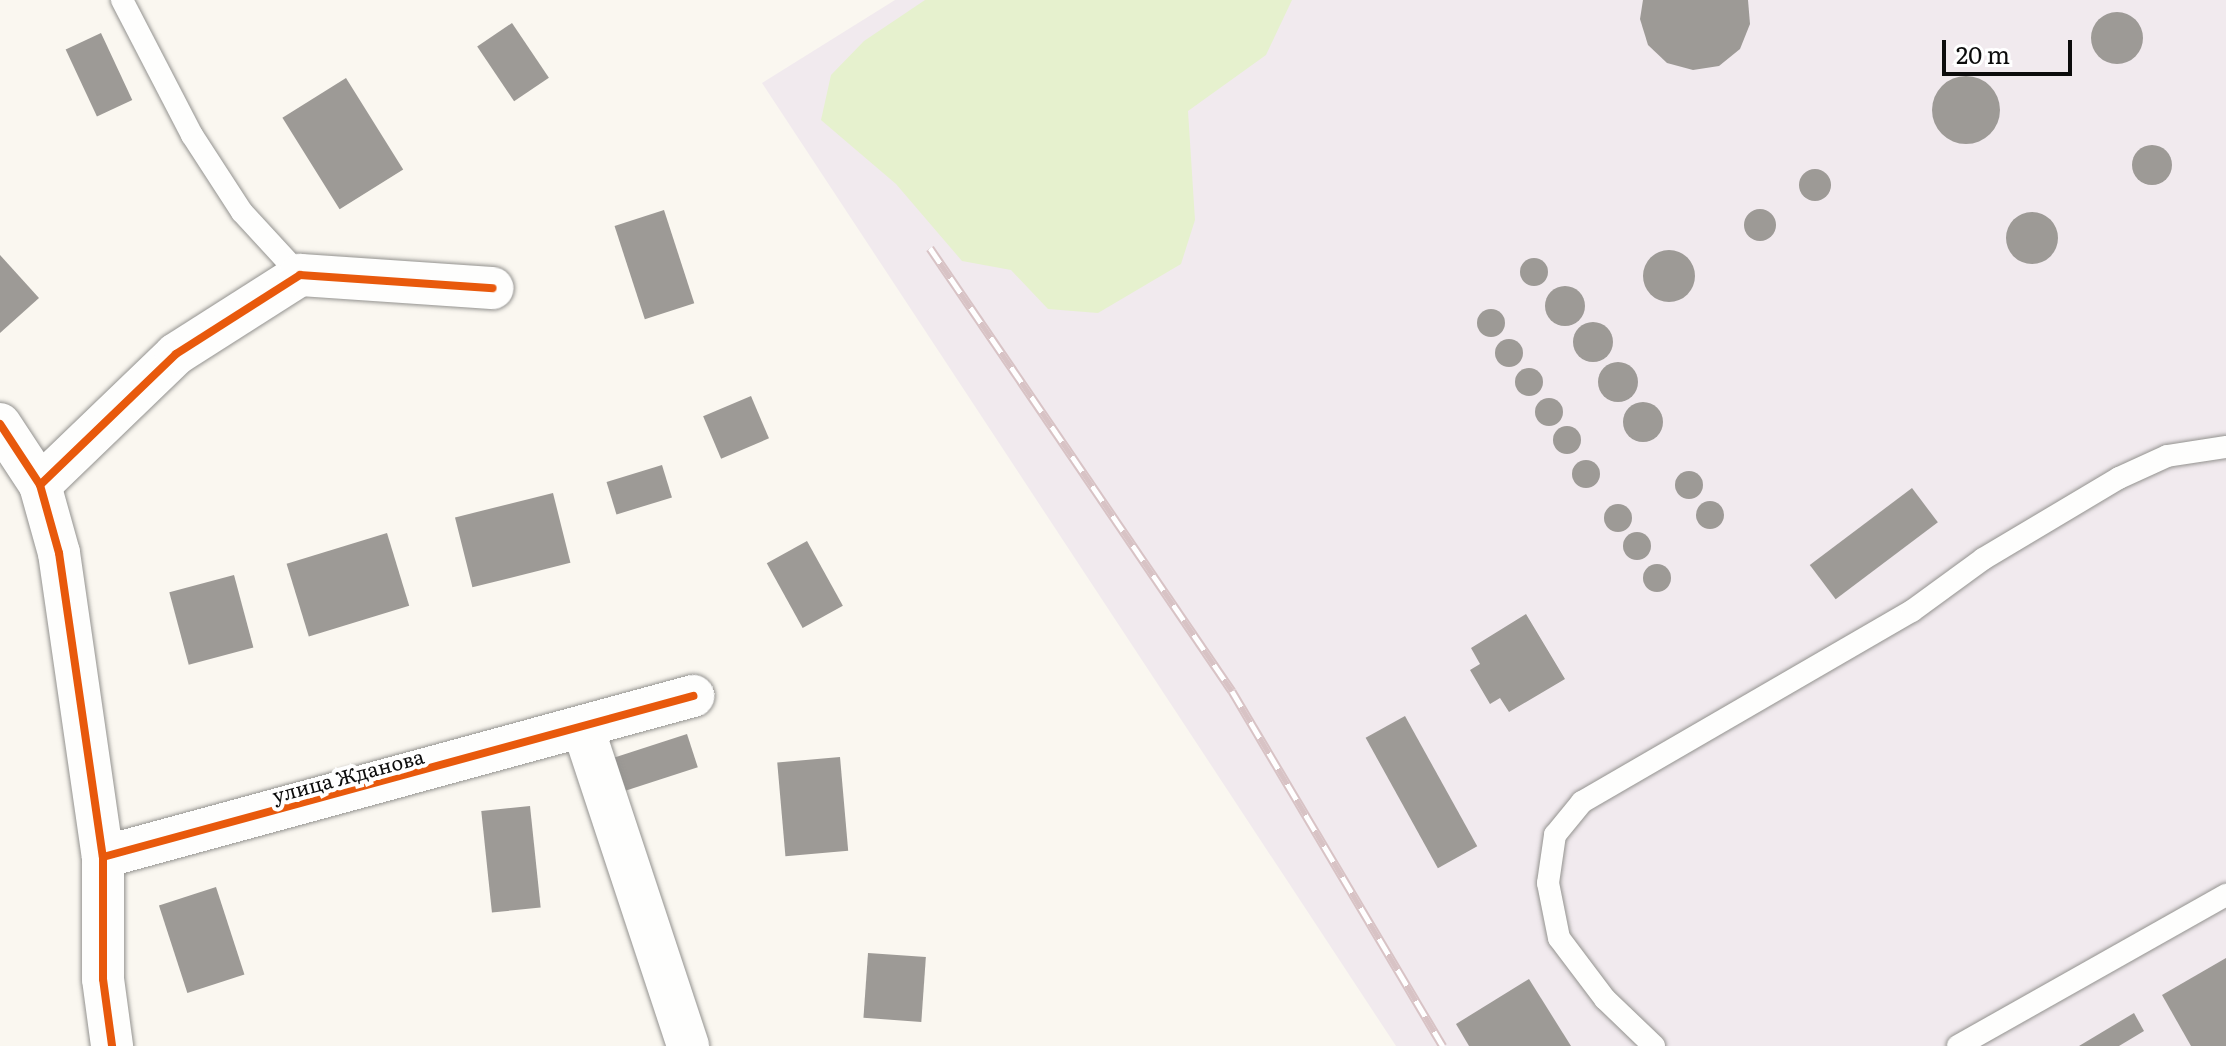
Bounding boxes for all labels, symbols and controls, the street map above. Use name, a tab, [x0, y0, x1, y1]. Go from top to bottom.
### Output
scale bar	[1946, 24, 2076, 74]
text: 20 m	[1956, 36, 2010, 71]
street label: улица Жданова	[270, 743, 426, 807]

